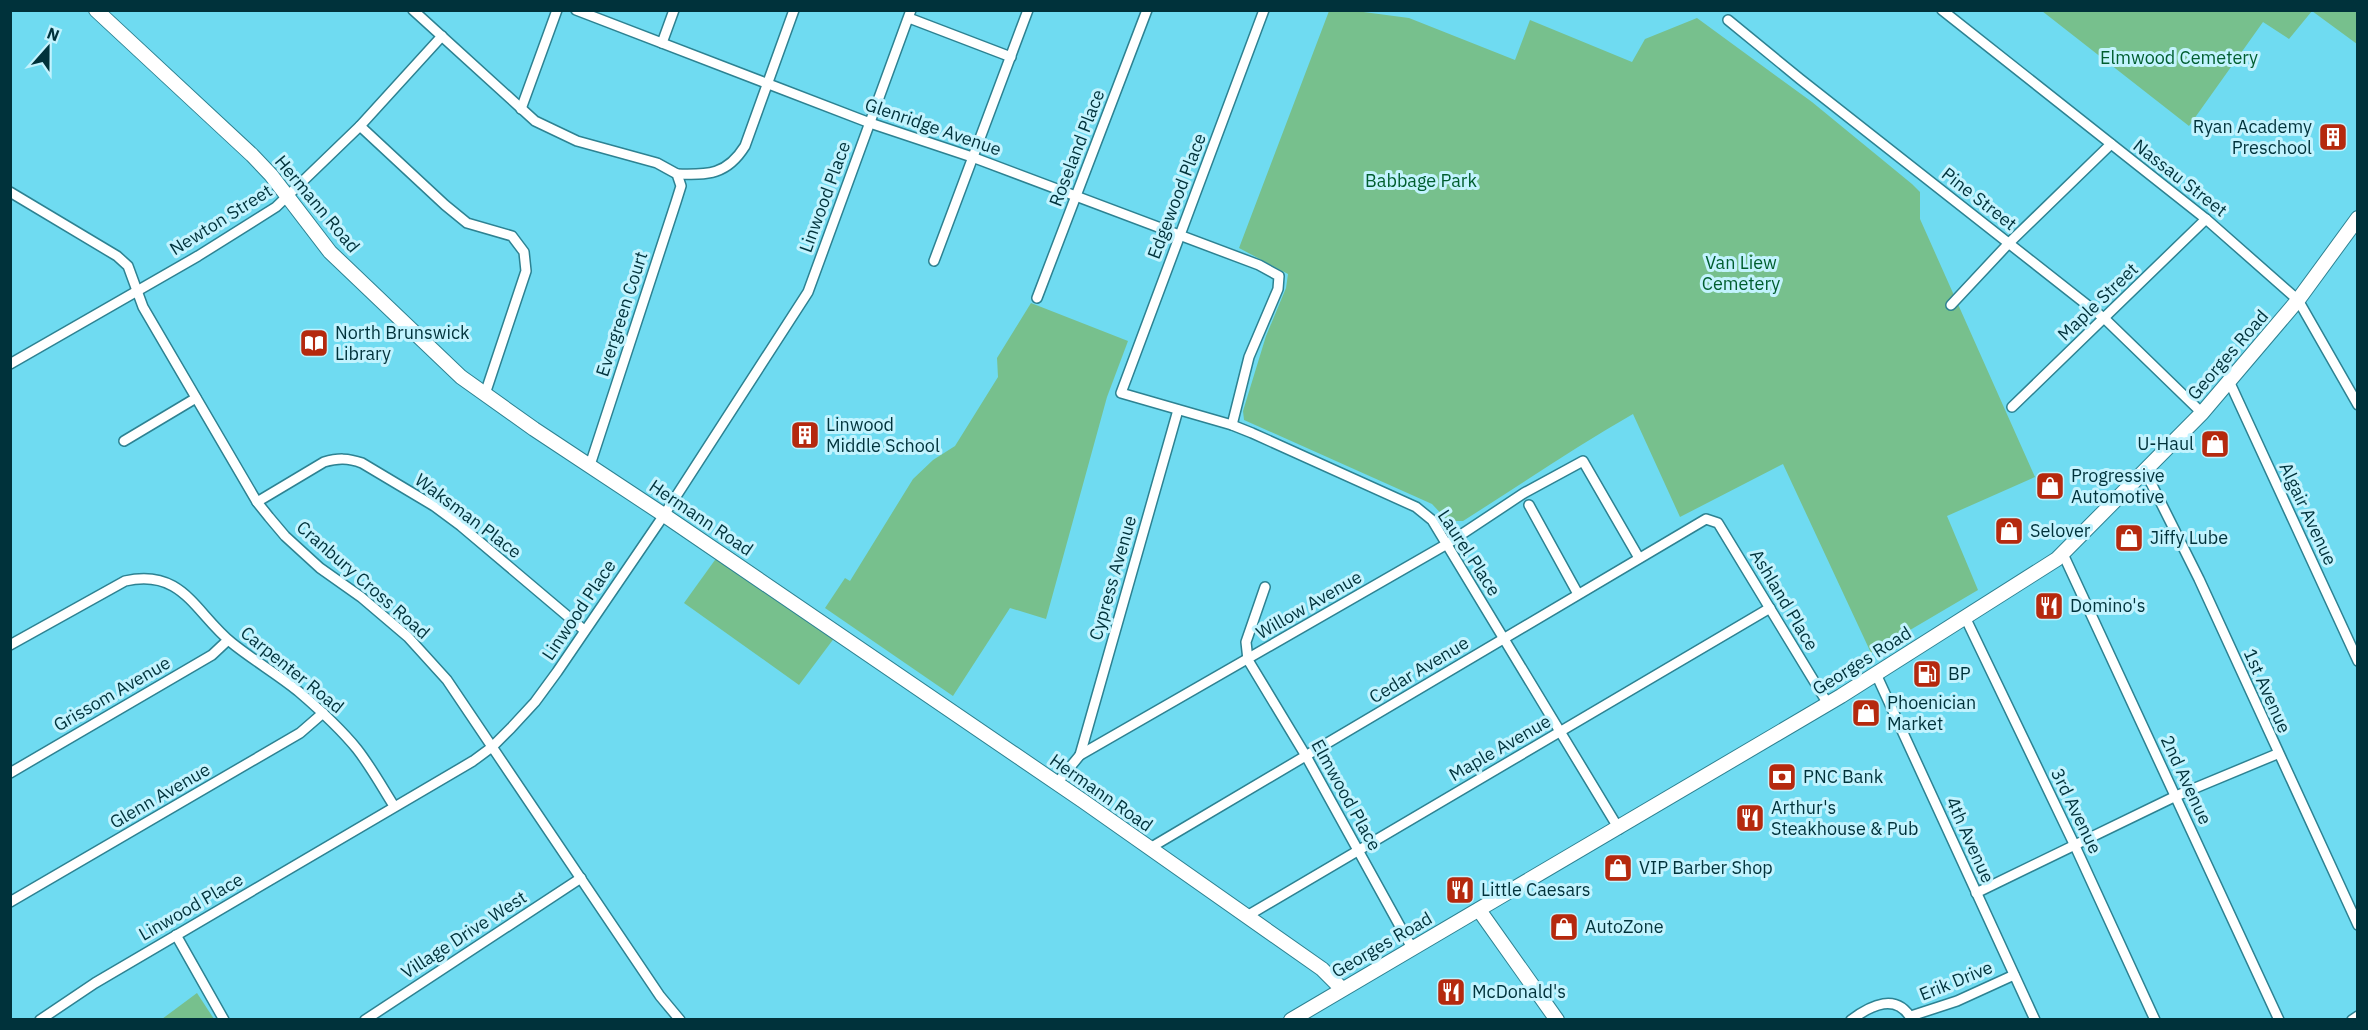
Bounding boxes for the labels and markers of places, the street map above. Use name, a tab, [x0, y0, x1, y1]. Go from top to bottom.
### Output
place label: Ryan Academy Preschool	[2193, 115, 2312, 159]
building icon: Ryan Academy Preschool	[2317, 121, 2349, 153]
place label: North Brunswick Library	[335, 321, 470, 365]
library icon: North Brunswick Library	[298, 327, 330, 359]
place label: Linwood Middle School	[826, 413, 940, 457]
building icon: Linwood Middle School	[789, 419, 821, 451]
shop icon: U-Haul	[2199, 428, 2231, 460]
place label: U-Haul	[2137, 432, 2194, 455]
place label: Progressive Automotive	[2071, 464, 2165, 508]
shop icon: Progressive Automotive	[2034, 470, 2066, 502]
shop icon: Selover	[1993, 515, 2025, 547]
place label: Selover	[2030, 519, 2091, 542]
shop icon: Jiffy Lube	[2113, 522, 2145, 554]
place label: Jiffy Lube	[2150, 526, 2228, 549]
restaurant icon: Domino's	[2033, 590, 2065, 622]
place label: Domino's	[2070, 594, 2145, 617]
fuel station icon: BP	[1911, 658, 1943, 690]
place label: BP	[1948, 662, 1971, 685]
place label: Phoenician Market	[1887, 691, 1976, 735]
shop icon: Phoenician Market	[1850, 697, 1882, 729]
bank icon: PNC Bank	[1766, 761, 1798, 793]
place label: PNC Bank	[1803, 765, 1884, 788]
place label: Arthur's Steakhouse & Pub	[1771, 796, 1918, 840]
restaurant icon: Arthur's Steakhouse & Pub	[1734, 802, 1766, 834]
shop icon: VIP Barber Shop	[1602, 852, 1634, 884]
place label: VIP Barber Shop	[1639, 856, 1773, 879]
restaurant icon: Little Caesars	[1444, 874, 1476, 906]
place label: Little Caesars	[1481, 878, 1590, 901]
shop icon: AutoZone	[1548, 911, 1580, 943]
place label: AutoZone	[1585, 915, 1664, 938]
restaurant icon: McDonald's	[1435, 976, 1467, 1008]
place label: McDonald's	[1472, 980, 1566, 1003]

